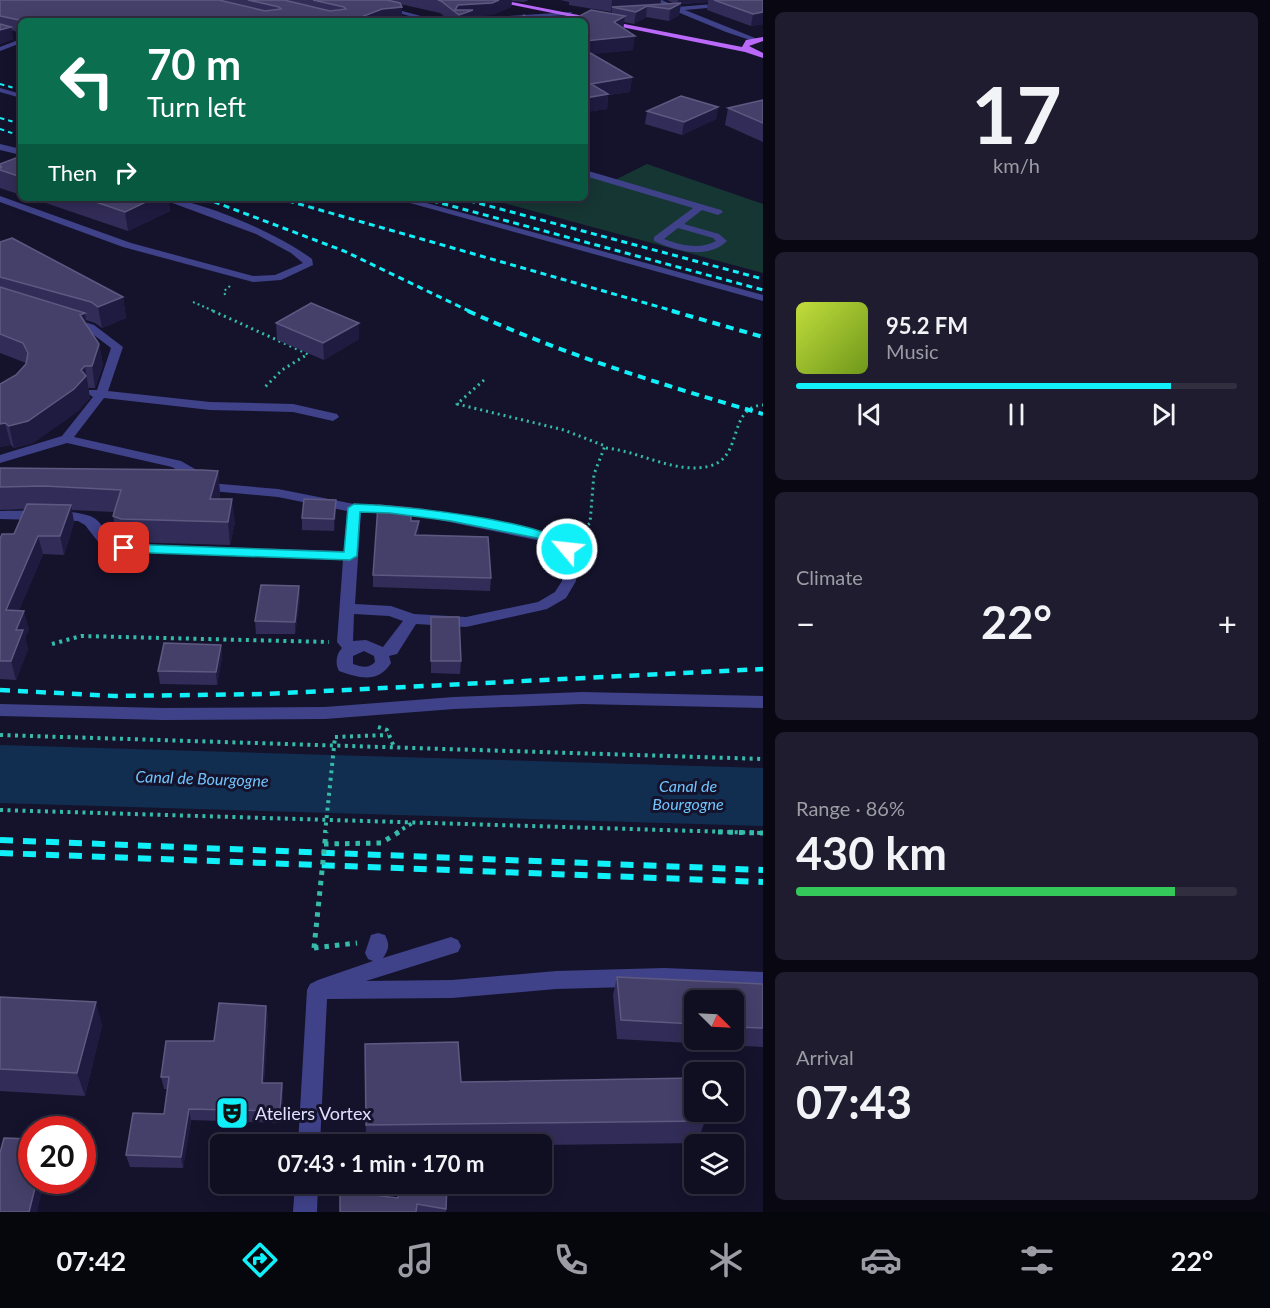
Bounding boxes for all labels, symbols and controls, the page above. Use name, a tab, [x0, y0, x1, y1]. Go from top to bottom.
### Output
text: 70 m	[147, 39, 241, 89]
icon: left	[48, 42, 126, 120]
text: 17	[971, 67, 1062, 161]
text: Turn left	[147, 90, 246, 123]
text: km/h	[993, 153, 1040, 177]
icon: right	[109, 156, 142, 189]
text: Then	[48, 159, 97, 186]
text: 95.2 FM	[886, 312, 968, 339]
text: Music	[886, 339, 939, 363]
icon: previous	[853, 398, 886, 431]
icon: pause	[1000, 398, 1033, 431]
icon: next	[1147, 398, 1180, 431]
position arrow	[535, 517, 599, 581]
pin	[98, 522, 149, 573]
icon: arrive	[107, 531, 140, 564]
text: Climate	[796, 565, 863, 589]
text: 22°	[981, 595, 1052, 649]
text: −	[796, 603, 815, 643]
text: +	[1218, 603, 1237, 643]
water label: Canal de Bourgogne	[135, 766, 269, 790]
water label: Canal de Bourgogne	[652, 776, 724, 813]
text: Range · 86%	[796, 796, 905, 820]
text: 430 km	[796, 826, 947, 880]
north arrow	[684, 990, 744, 1050]
map controls	[684, 990, 744, 1194]
text: Arrival	[796, 1045, 854, 1069]
button: search	[684, 1062, 744, 1122]
text: 07:43	[796, 1075, 912, 1129]
theatre icon: Ateliers Vortex	[214, 1095, 250, 1131]
place label: Ateliers Vortex	[255, 1102, 371, 1124]
speed limit sign: 20	[18, 1116, 96, 1194]
button: layers	[684, 1134, 744, 1194]
text: 07:43 · 1 min · 170 m	[278, 1150, 484, 1177]
icon: directions	[239, 1239, 281, 1281]
icon: music	[395, 1239, 437, 1281]
icon: phone	[550, 1239, 592, 1281]
icon: climate	[705, 1239, 747, 1281]
icon: car	[860, 1239, 902, 1281]
icon: filters	[1016, 1239, 1058, 1281]
text: 07:42	[57, 1244, 126, 1277]
text: 22°	[1171, 1244, 1213, 1277]

